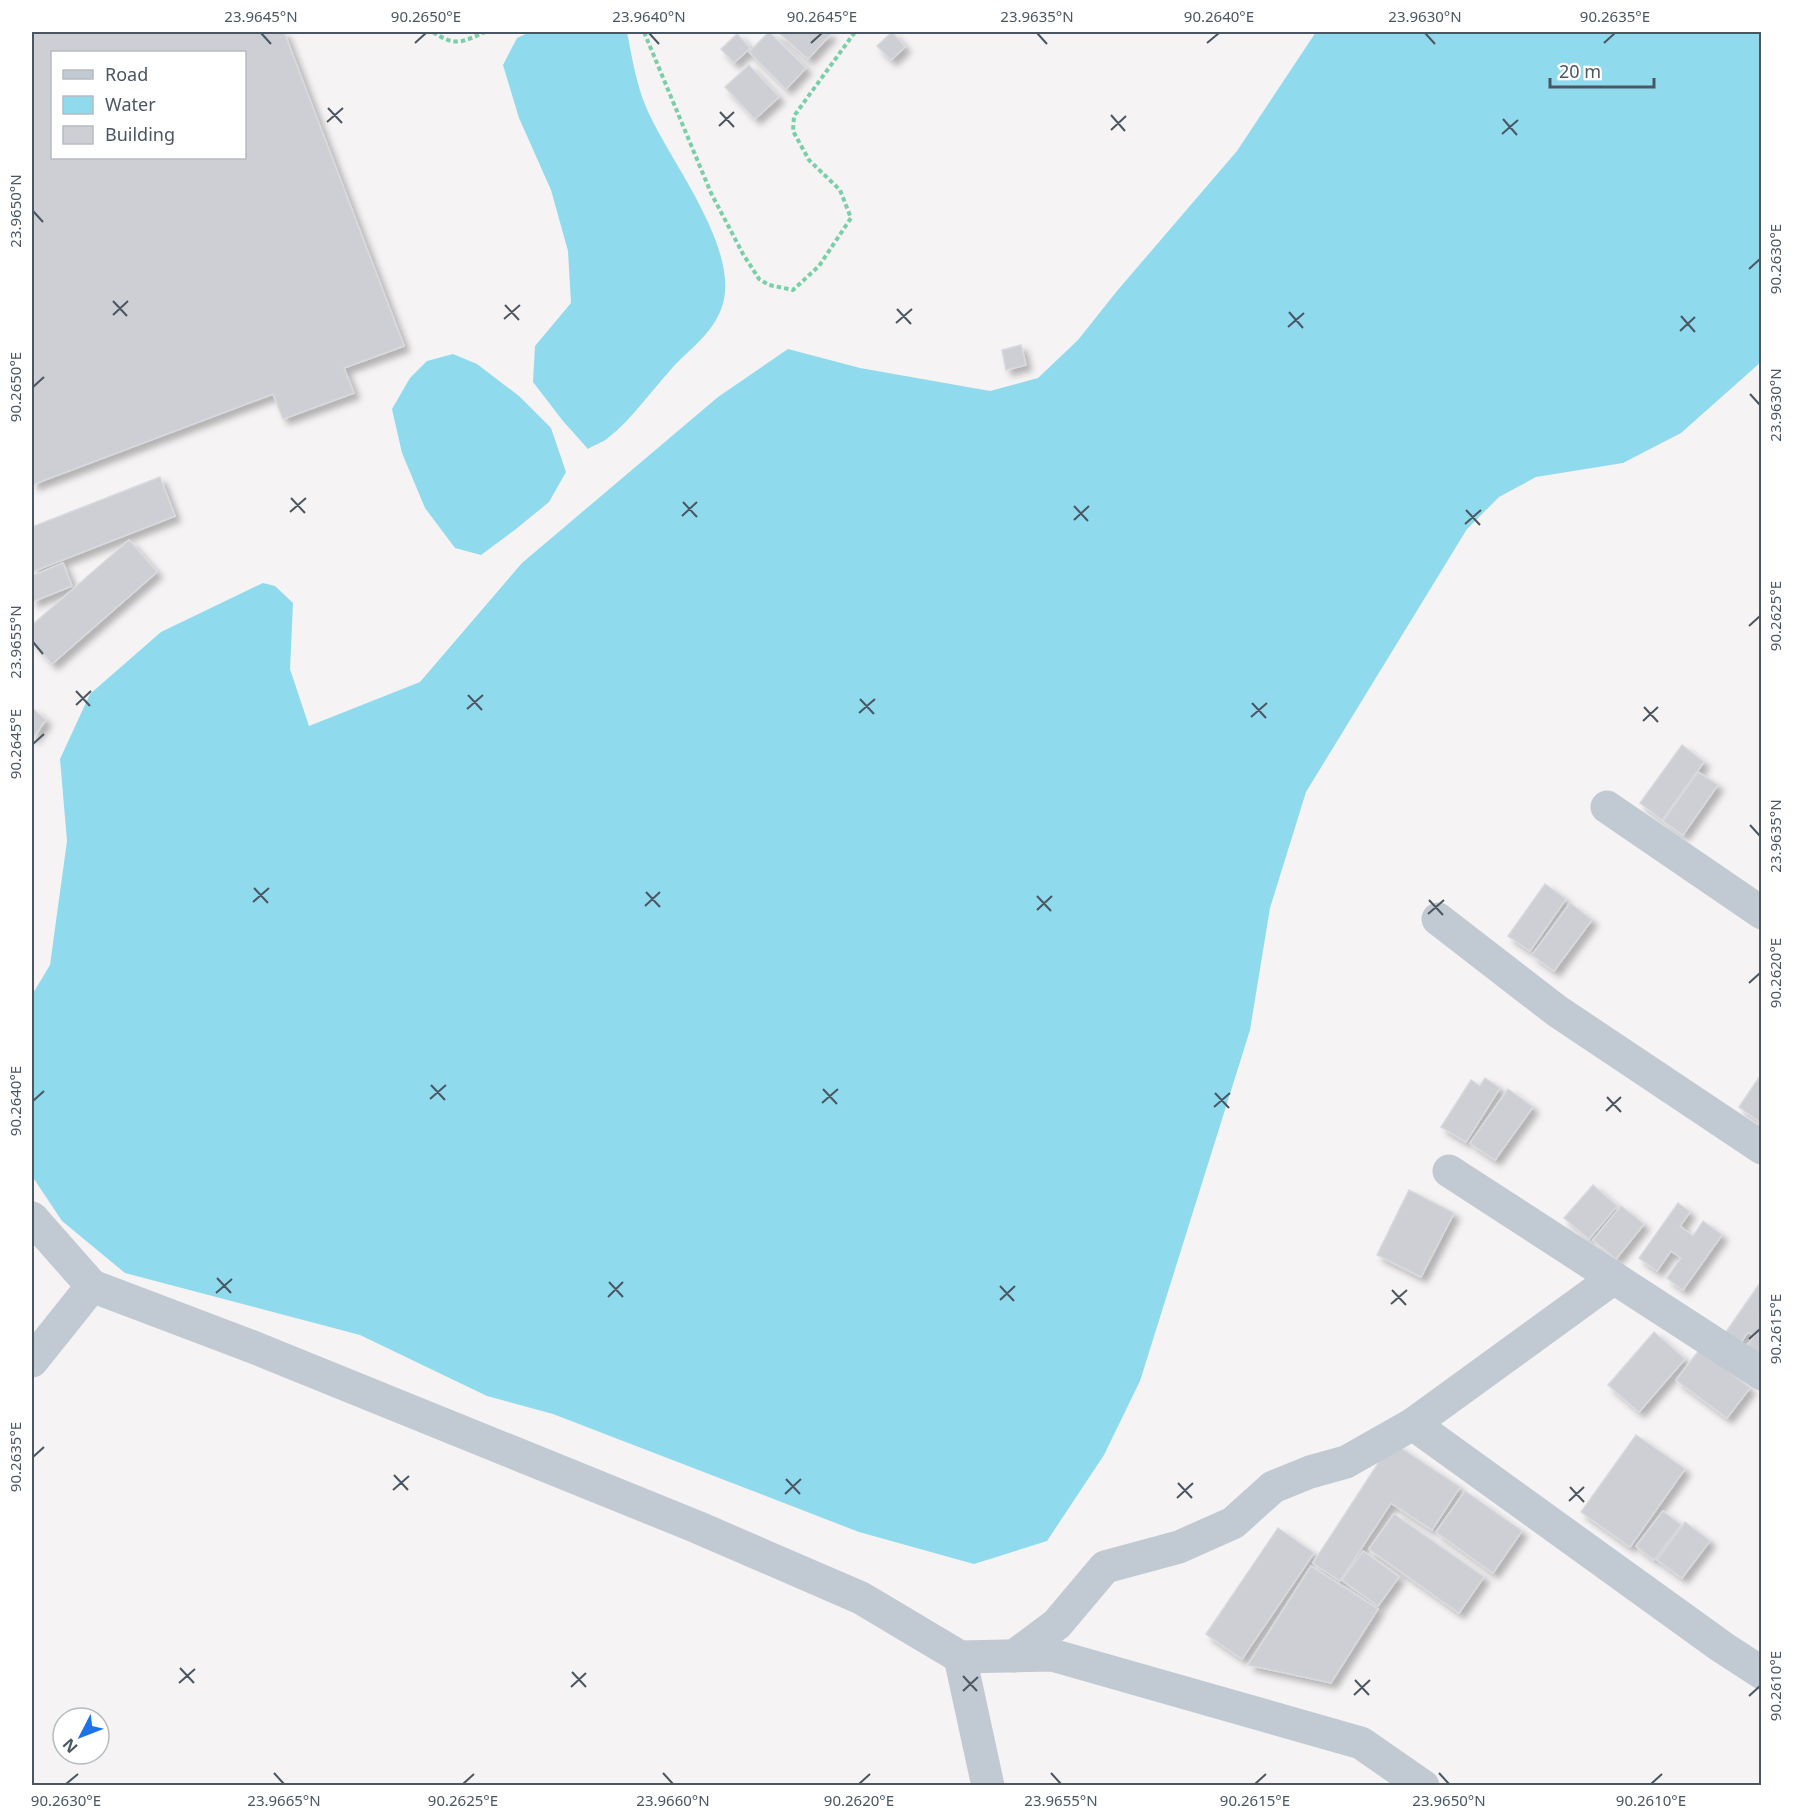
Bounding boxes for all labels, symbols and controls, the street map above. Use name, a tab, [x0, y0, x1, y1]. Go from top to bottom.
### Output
text: 23.9645°N	[224, 6, 298, 26]
text: 90.2650°E	[391, 6, 461, 26]
text: 23.9640°N	[612, 6, 686, 26]
text: 90.2645°E	[787, 6, 857, 26]
text: 23.9635°N	[1000, 6, 1074, 26]
text: 90.2640°E	[1184, 6, 1254, 26]
text: 23.9630°N	[1388, 6, 1462, 26]
text: 90.2635°E	[1580, 6, 1650, 26]
legend	[51, 51, 246, 159]
scale bar	[1550, 51, 1654, 89]
text: 20 m	[1559, 59, 1601, 83]
text: Road	[105, 62, 148, 86]
text: Water	[105, 92, 156, 116]
text: Building	[105, 122, 175, 146]
text: 23.9650°N	[5, 174, 25, 248]
text: 90.2630°E	[1765, 224, 1785, 294]
text: 90.2650°E	[5, 352, 25, 422]
text: 23.9630°N	[1765, 368, 1785, 442]
text: 90.2625°E	[1765, 581, 1785, 651]
text: 23.9655°N	[5, 605, 25, 679]
text: 90.2645°E	[5, 709, 25, 779]
text: 23.9635°N	[1765, 799, 1785, 873]
text: 90.2620°E	[1765, 938, 1785, 1008]
text: 90.2640°E	[5, 1066, 25, 1136]
text: 90.2615°E	[1765, 1294, 1785, 1364]
text: 90.2635°E	[5, 1422, 25, 1492]
text: 90.2610°E	[1765, 1651, 1785, 1721]
north arrow	[51, 1706, 111, 1766]
text: N	[57, 1734, 82, 1758]
text: 90.2630°E	[31, 1790, 101, 1810]
text: 23.9665°N	[247, 1790, 321, 1810]
text: 90.2625°E	[428, 1790, 498, 1810]
text: 23.9660°N	[636, 1790, 710, 1810]
text: 90.2620°E	[824, 1790, 894, 1810]
text: 23.9655°N	[1024, 1790, 1098, 1810]
text: 90.2615°E	[1220, 1790, 1290, 1810]
text: 23.9650°N	[1412, 1790, 1486, 1810]
text: 90.2610°E	[1616, 1790, 1686, 1810]

